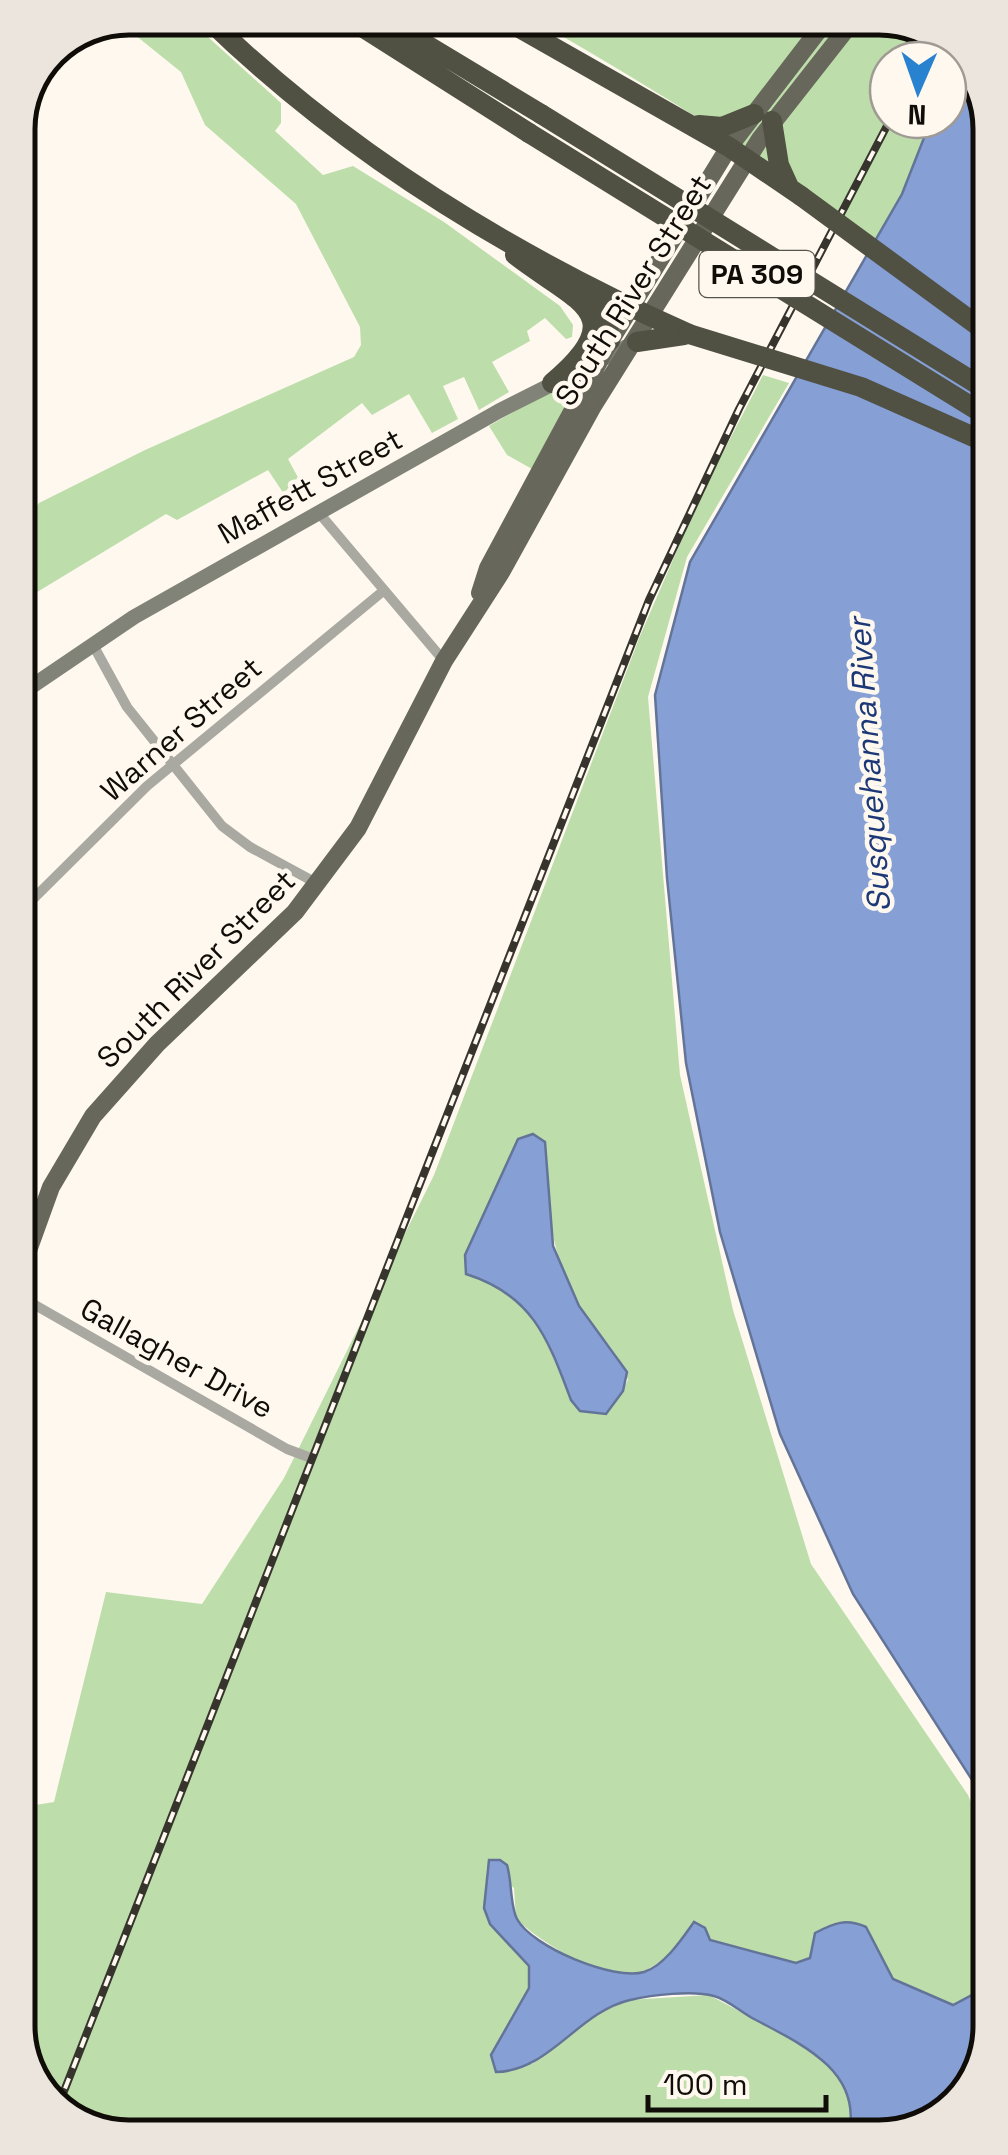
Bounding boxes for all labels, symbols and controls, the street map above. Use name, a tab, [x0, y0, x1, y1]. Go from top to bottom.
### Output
north arrow	[868, 40, 968, 140]
text: N	[907, 97, 927, 133]
street label: South River Street	[546, 167, 720, 413]
road number: PA 309	[700, 251, 814, 297]
street label: Maffett Street	[211, 419, 409, 553]
water label: Susquehanna River	[839, 614, 899, 913]
street label: Warner Street	[92, 648, 270, 810]
street label: South River Street	[88, 861, 304, 1077]
street label: Gallagher Drive	[74, 1289, 280, 1427]
scale bar	[648, 2050, 826, 2112]
text: 100 m	[663, 2065, 748, 2104]

